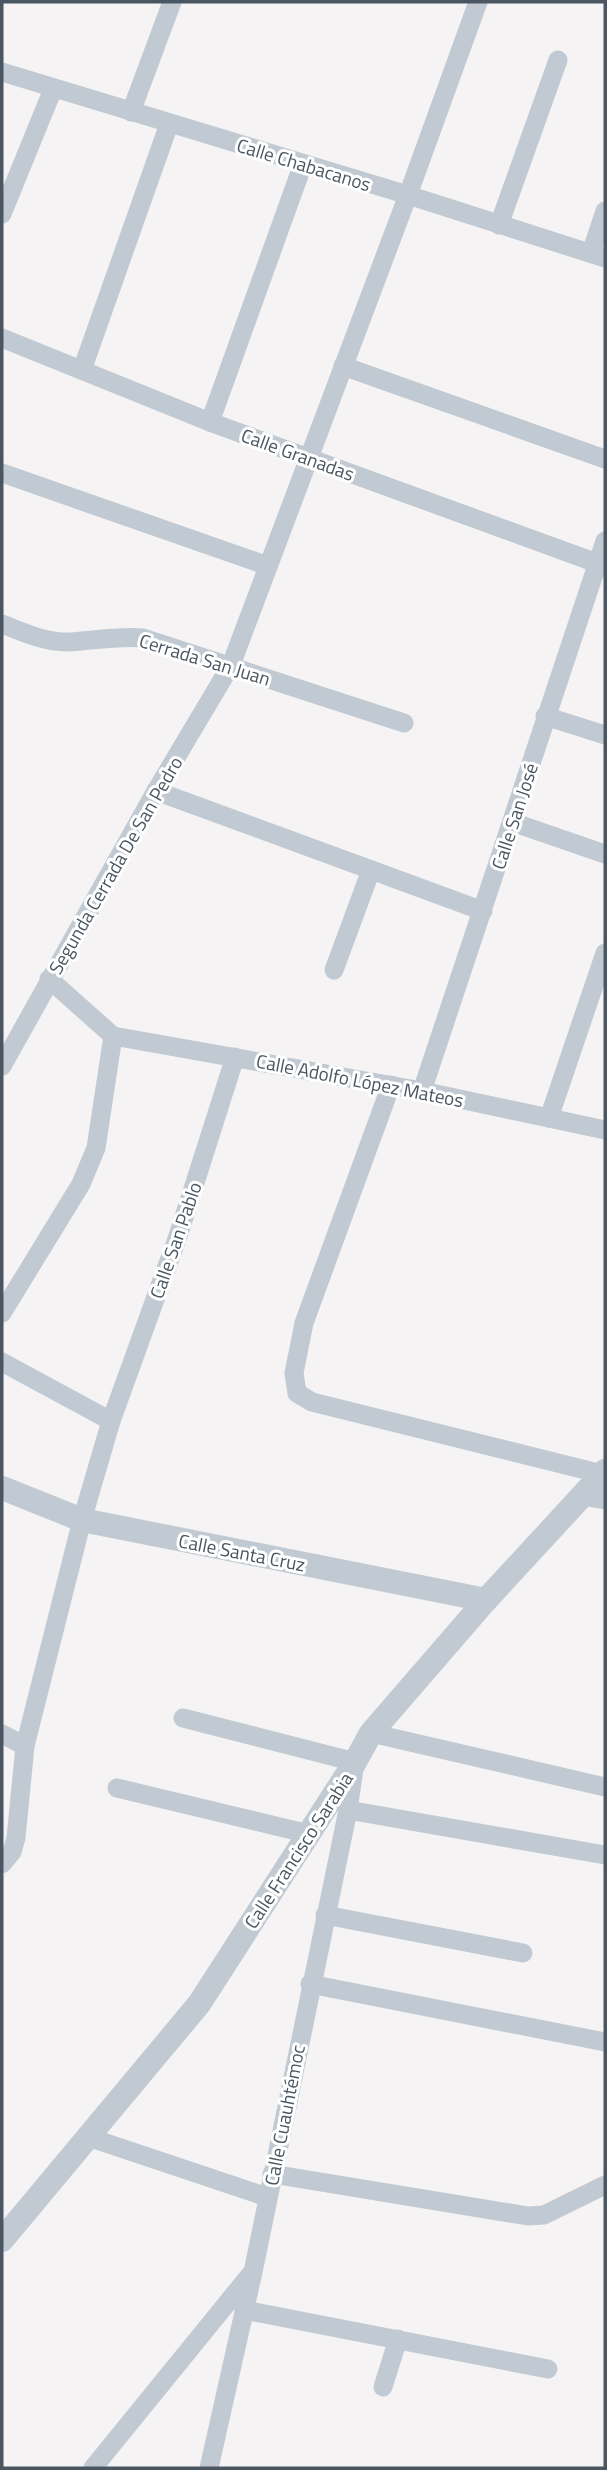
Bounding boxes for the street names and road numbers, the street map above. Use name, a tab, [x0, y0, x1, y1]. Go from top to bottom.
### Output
street label: Calle Chabacanos	[233, 130, 375, 198]
street label: Calle Granadas	[237, 420, 359, 488]
street label: Cerrada San Juan	[136, 625, 274, 693]
street label: Segunda Cerrada De San Pedro	[41, 751, 189, 979]
street label: Calle San José	[483, 759, 545, 873]
street label: Calle Adolfo López Mateos	[254, 1046, 466, 1114]
street label: Calle San Pablo	[141, 1178, 209, 1302]
street label: Calle Santa Cruz	[176, 1526, 308, 1578]
street label: Calle Francisco Sarabia	[236, 1766, 360, 1934]
street label: Calle Cuauhtémoc	[256, 2042, 312, 2188]

